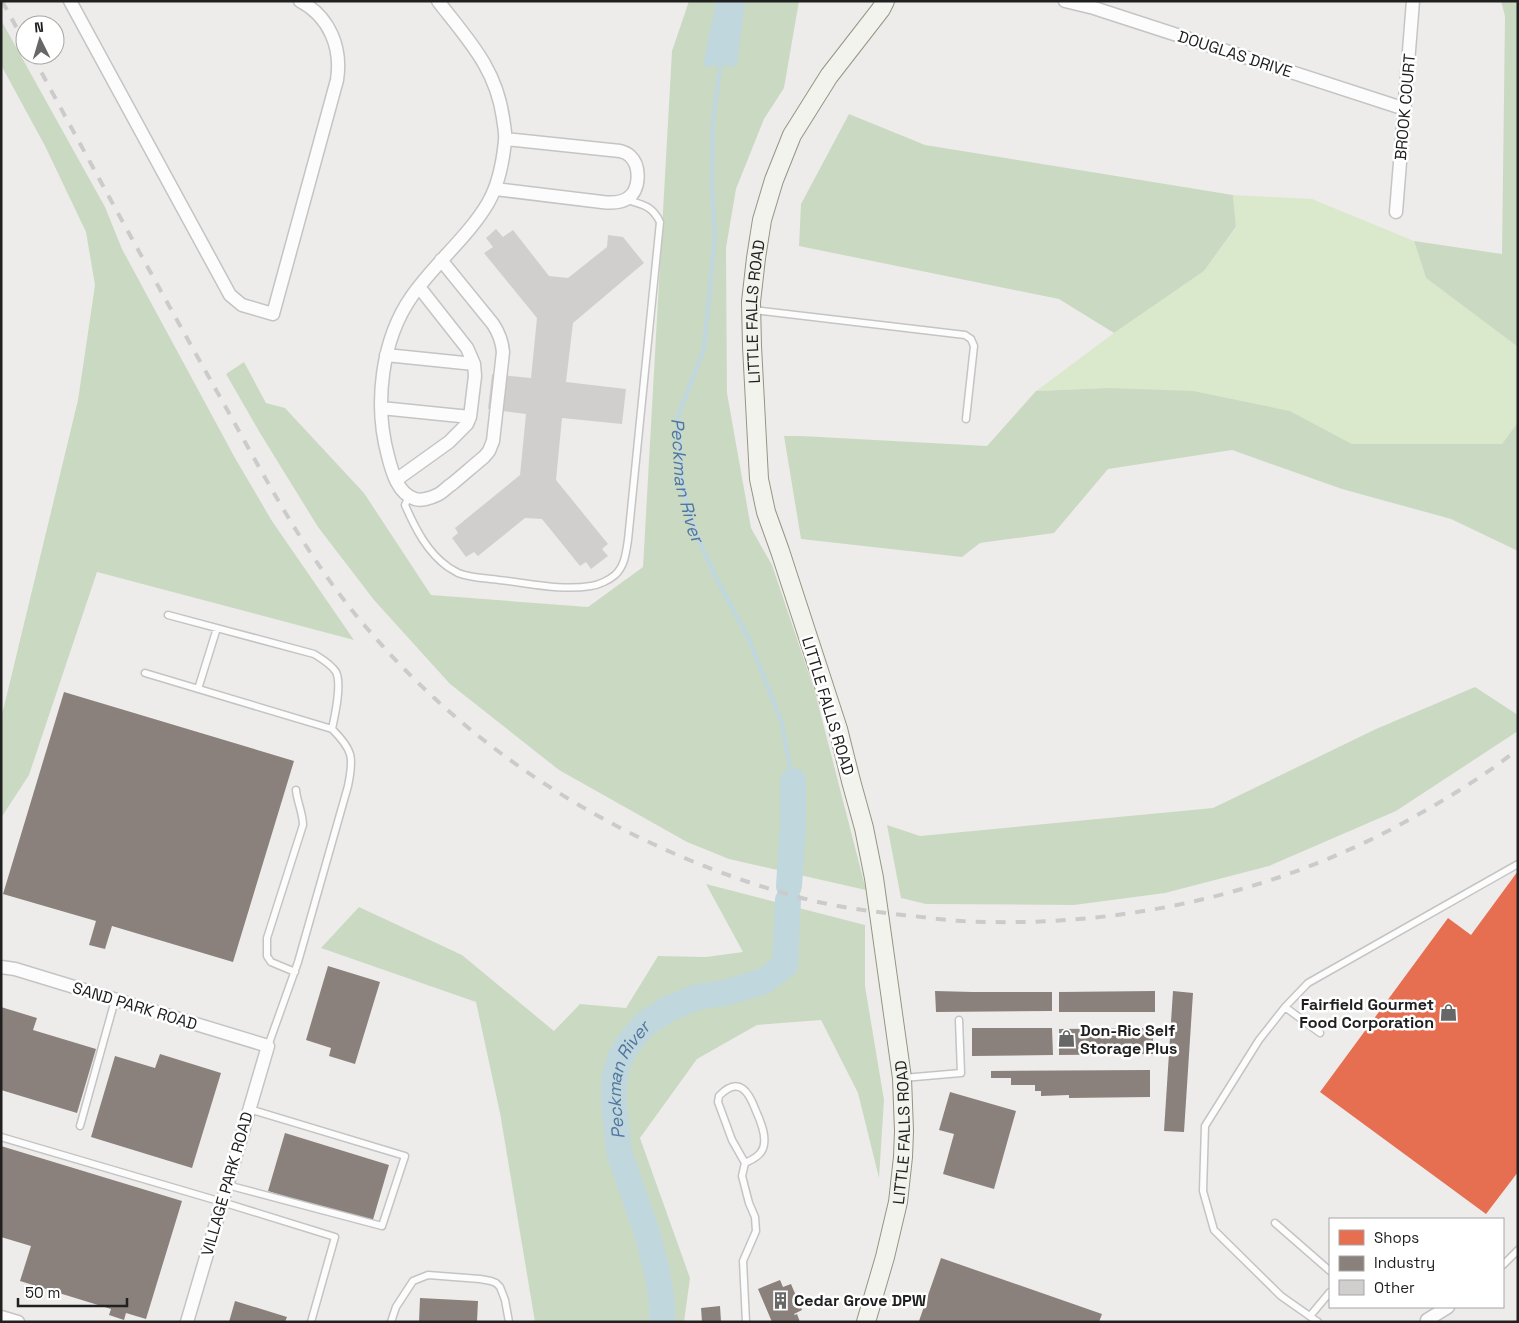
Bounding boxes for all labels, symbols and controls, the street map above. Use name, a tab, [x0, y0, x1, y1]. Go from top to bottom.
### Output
north arrow	[15, 15, 65, 65]
text: N	[33, 18, 44, 36]
street label: DOUGLAS DRIVE	[1175, 26, 1295, 82]
street label: BROOK COURT	[1390, 53, 1420, 161]
street label: LITTLE FALLS ROAD	[740, 238, 769, 384]
water label: Peckman River	[667, 417, 711, 548]
street label: LITTLE FALLS ROAD	[797, 634, 859, 778]
street label: SAND PARK ROAD	[70, 977, 200, 1035]
place label: Fairfield Gourmet Food Corporation	[1299, 994, 1434, 1033]
shop icon: Fairfield Gourmet Food Corporation	[1438, 1003, 1458, 1023]
water label: Peckman River	[602, 1014, 656, 1141]
place label: Don-Ric Self Storage Plus	[1080, 1020, 1177, 1059]
shop icon: Don-Ric Self Storage Plus	[1056, 1029, 1076, 1049]
street label: LITTLE FALLS ROAD	[887, 1059, 915, 1205]
street label: VILLAGE PARK ROAD	[196, 1109, 258, 1259]
legend	[1329, 1218, 1504, 1308]
text: Shops	[1374, 1228, 1419, 1247]
text: Industry	[1374, 1253, 1435, 1272]
scale bar	[18, 1276, 126, 1308]
text: Other	[1374, 1278, 1415, 1297]
text: 50 m	[25, 1283, 60, 1302]
building icon: Cedar Grove DPW	[770, 1290, 790, 1310]
place label: Cedar Grove DPW	[794, 1290, 926, 1311]

